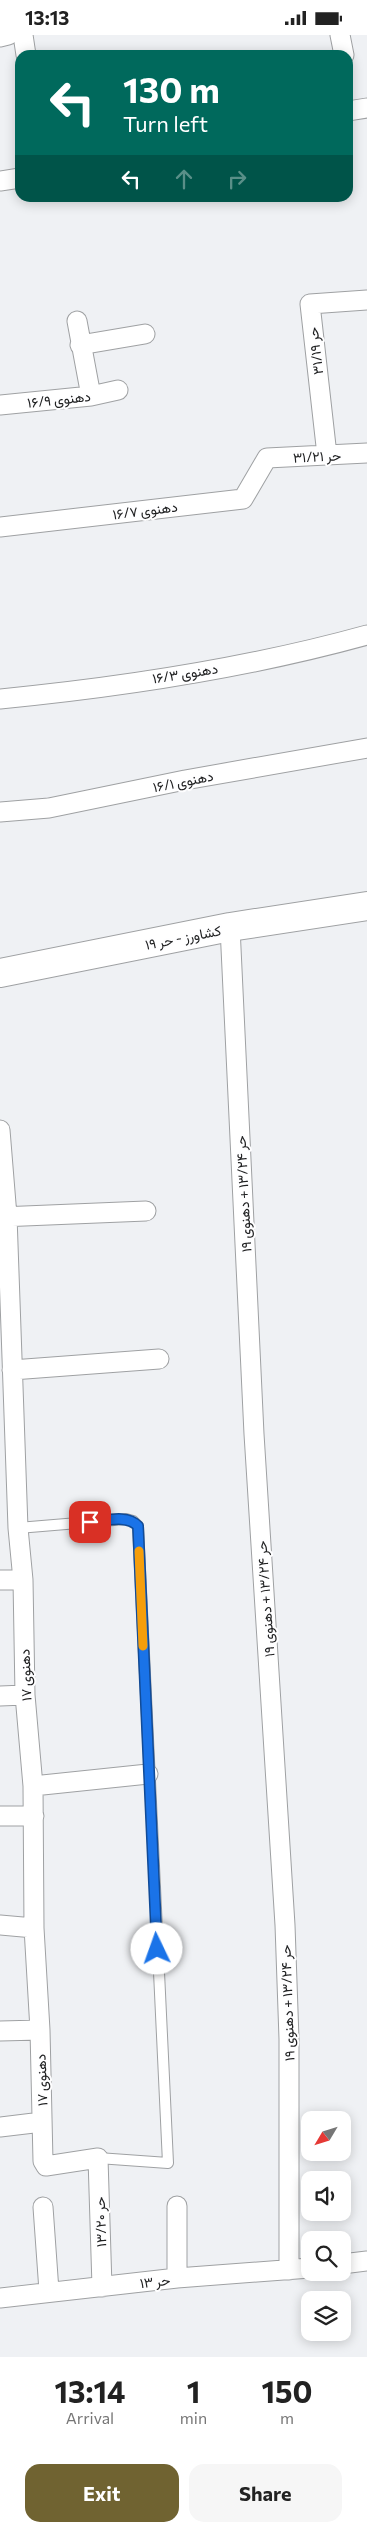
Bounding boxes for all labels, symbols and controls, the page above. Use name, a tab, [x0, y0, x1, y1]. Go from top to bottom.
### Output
text: 13:13	[25, 6, 69, 29]
text: 130 m	[123, 67, 220, 110]
icon: left	[40, 70, 105, 135]
text: Turn left	[123, 110, 208, 137]
icon: left	[117, 165, 145, 193]
icon: ahead	[170, 165, 198, 193]
icon: right	[223, 165, 251, 193]
street label: حر ۳۱/۱۹	[304, 326, 327, 376]
street label: دهنوی ۱۶/۹	[26, 387, 92, 412]
street label: حر ۳۱/۲۱	[292, 446, 342, 467]
street label: دهنوی ۱۶/۷	[112, 498, 179, 523]
street label: دهنوی ۱۶/۳	[151, 659, 219, 688]
street label: دهنوی ۱۶/۱	[151, 767, 215, 796]
street label: کشاورز - حر ۱۹	[144, 921, 223, 954]
street label: حر ۱۳/۲۴ + دهنوی ۱۹	[231, 1135, 256, 1253]
pin	[69, 1501, 111, 1543]
icon: arrive	[76, 1508, 104, 1536]
street label: حر ۱۳/۲۴ + دهنوی ۱۹	[252, 1540, 279, 1658]
street label: دهنوی ۱۷	[16, 1648, 35, 1701]
position arrow	[130, 1922, 182, 1974]
street label: حر ۱۳/۲۴ + دهنوی ۱۹	[276, 1944, 299, 2062]
street label: دهنوی ۱۷	[32, 2053, 51, 2106]
north arrow	[301, 2111, 351, 2161]
map controls	[301, 2111, 351, 2341]
button: sound	[301, 2171, 351, 2221]
street label: حر ۱۳/۲۰	[91, 2197, 110, 2247]
button: search	[301, 2231, 351, 2281]
street label: حر ۱۳	[139, 2271, 171, 2292]
button: layers	[301, 2291, 351, 2341]
text: 13:14	[54, 2372, 125, 2409]
text: 1	[187, 2372, 200, 2409]
text: 150	[262, 2372, 313, 2409]
text: Arrival	[66, 2408, 114, 2427]
text: min	[180, 2408, 207, 2427]
text: m	[280, 2408, 294, 2427]
button: Exit	[25, 2464, 179, 2522]
button: Share	[189, 2464, 342, 2522]

